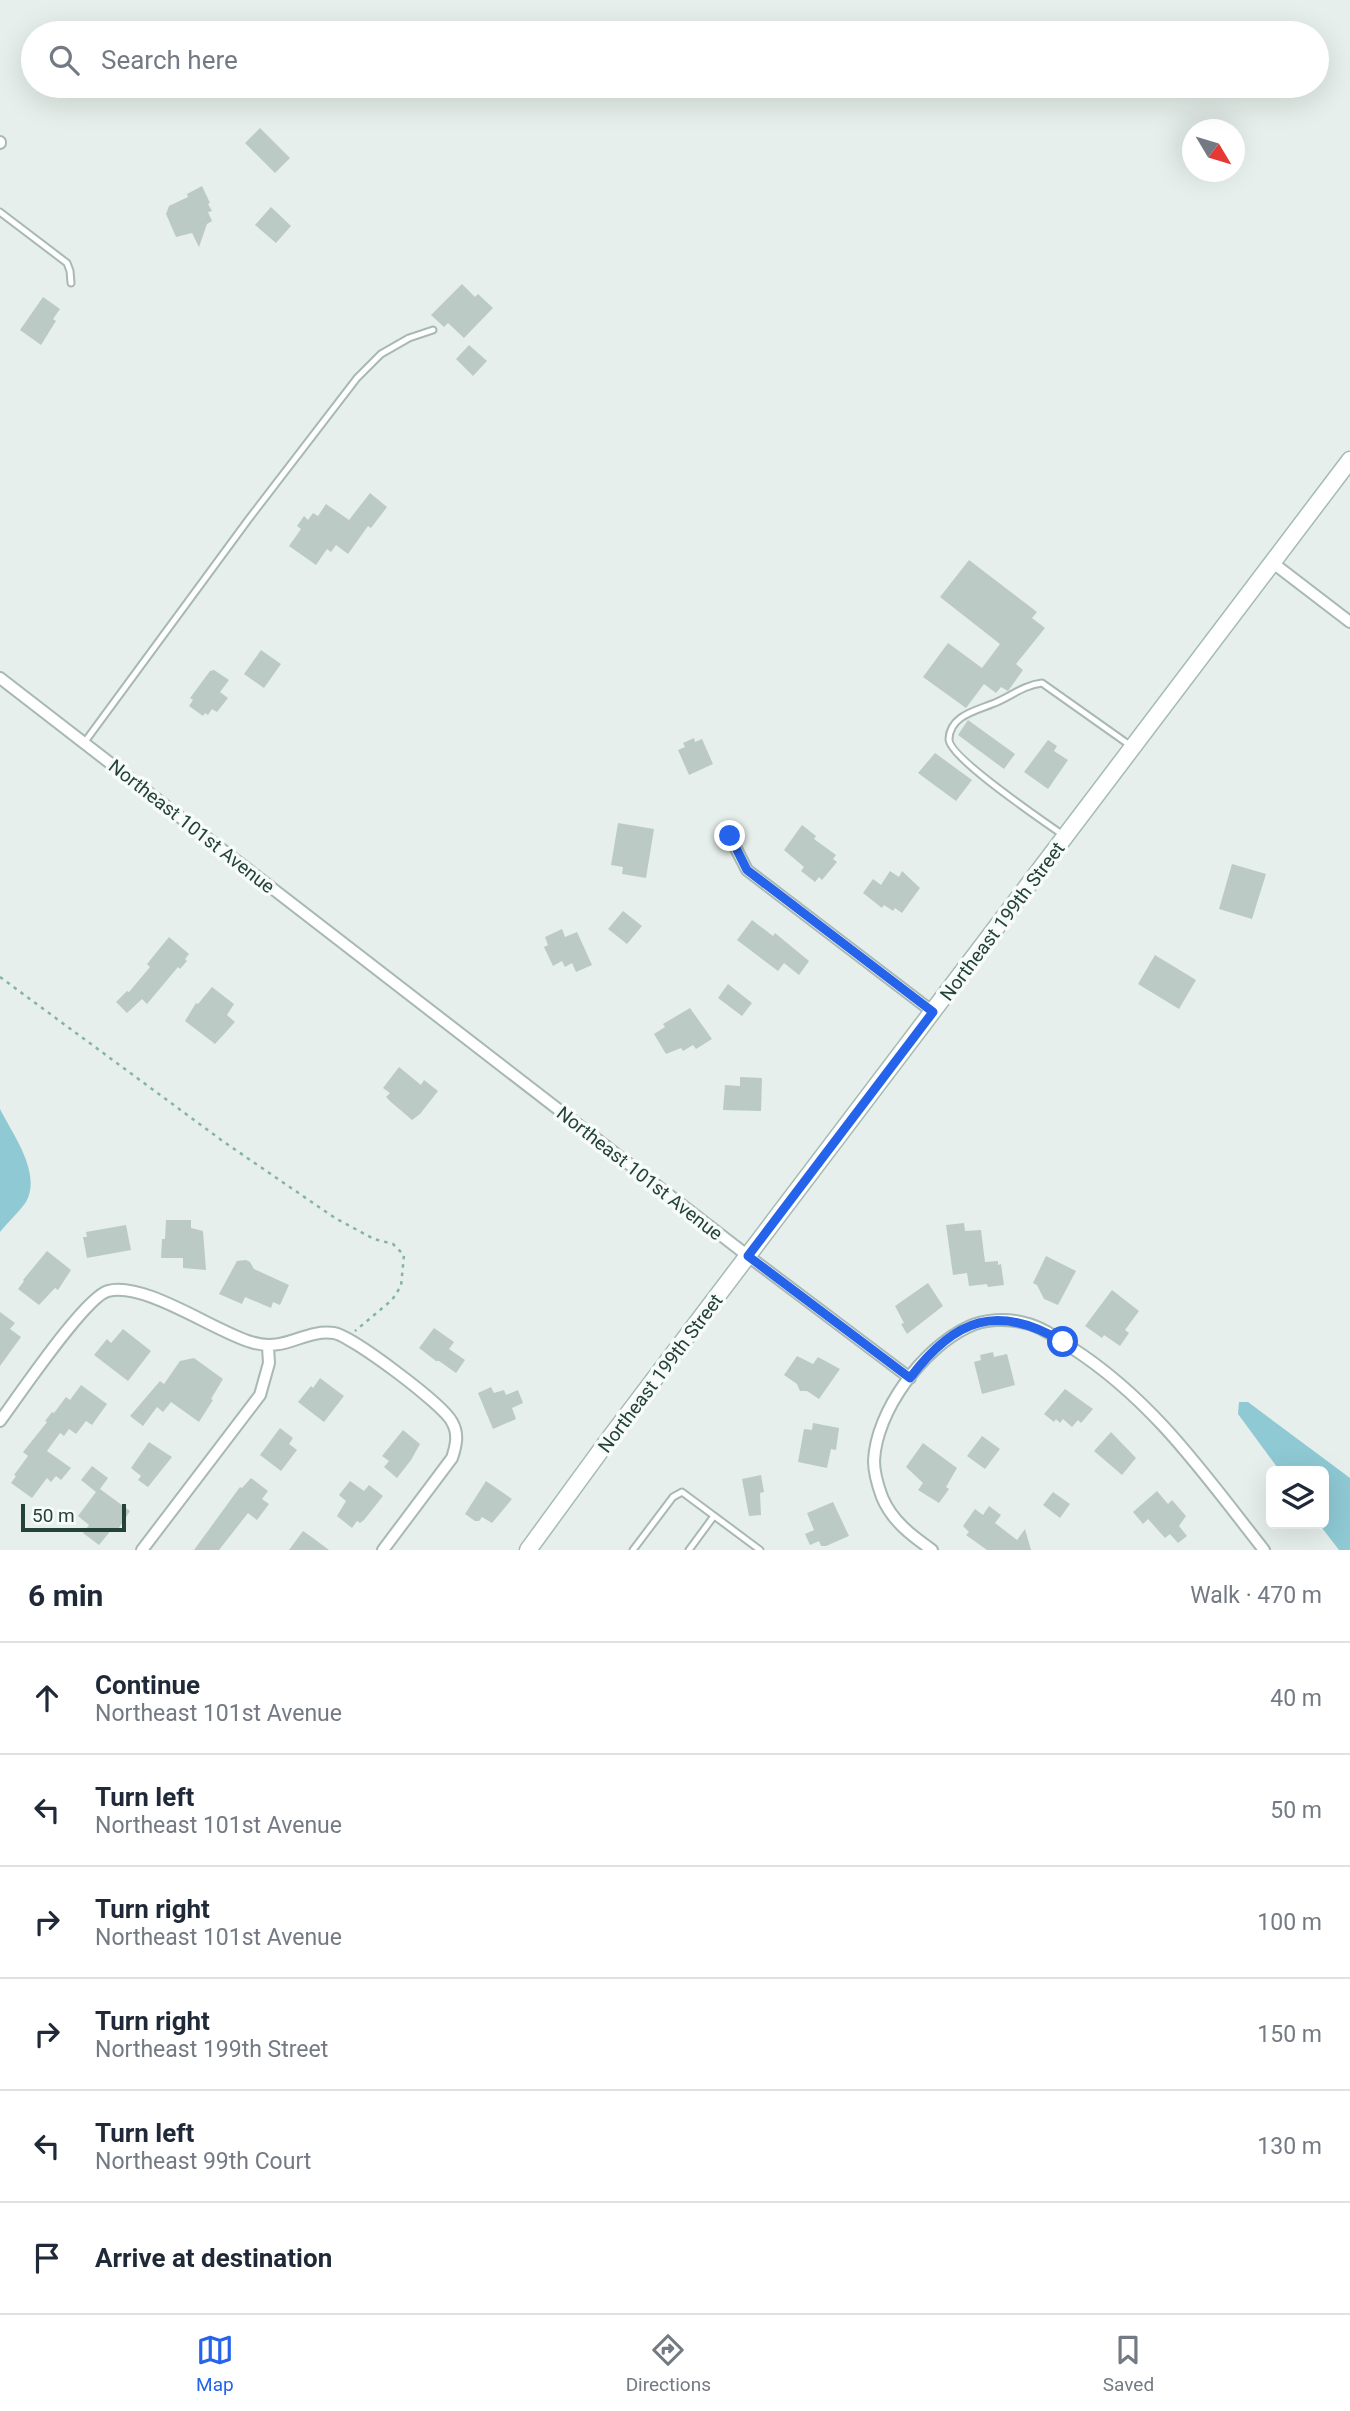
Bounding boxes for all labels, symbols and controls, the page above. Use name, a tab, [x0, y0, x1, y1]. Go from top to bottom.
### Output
search box	[21, 21, 1329, 98]
icon: search	[45, 41, 83, 79]
text: Search here	[101, 45, 238, 75]
north arrow	[1182, 119, 1245, 182]
street label: Northeast 101st Avenue	[104, 755, 279, 898]
route end	[714, 820, 745, 851]
street label: Northeast 199th Street	[935, 837, 1070, 1005]
street label: Northeast 101st Avenue	[552, 1102, 727, 1245]
street label: Northeast 199th Street	[593, 1289, 728, 1457]
route start	[1047, 1326, 1078, 1357]
map controls	[1266, 1466, 1329, 1529]
button: layers	[1266, 1466, 1329, 1529]
scale bar	[21, 1501, 126, 1533]
text: 50 m	[32, 1504, 75, 1527]
text: 6 min	[28, 1578, 103, 1613]
text: Walk · 470 m	[1190, 1582, 1322, 1609]
text: Continue	[95, 1670, 200, 1700]
icon: ahead	[28, 1679, 66, 1717]
text: 40 m	[1270, 1685, 1322, 1712]
text: Northeast 101st Avenue	[95, 1700, 342, 1727]
text: Turn left	[95, 1782, 194, 1812]
icon: left	[28, 1791, 66, 1829]
text: 50 m	[1270, 1797, 1322, 1824]
text: Northeast 101st Avenue	[95, 1812, 342, 1839]
text: Turn right	[95, 1894, 210, 1924]
icon: right	[28, 1903, 66, 1941]
text: 100 m	[1257, 1909, 1322, 1936]
text: Northeast 101st Avenue	[95, 1924, 342, 1951]
text: Turn right	[95, 2006, 210, 2036]
icon: right	[28, 2015, 66, 2053]
text: 150 m	[1257, 2021, 1322, 2048]
text: Northeast 199th Street	[95, 2036, 328, 2063]
text: Turn left	[95, 2118, 194, 2148]
icon: left	[28, 2127, 66, 2165]
text: 130 m	[1257, 2133, 1322, 2160]
text: Northeast 99th Court	[95, 2148, 311, 2175]
icon: arrive	[28, 2239, 66, 2277]
text: Arrive at destination	[95, 2243, 332, 2273]
tab: Map	[196, 2331, 234, 2396]
tab: Directions	[626, 2331, 711, 2396]
tab: Saved	[1103, 2331, 1154, 2396]

